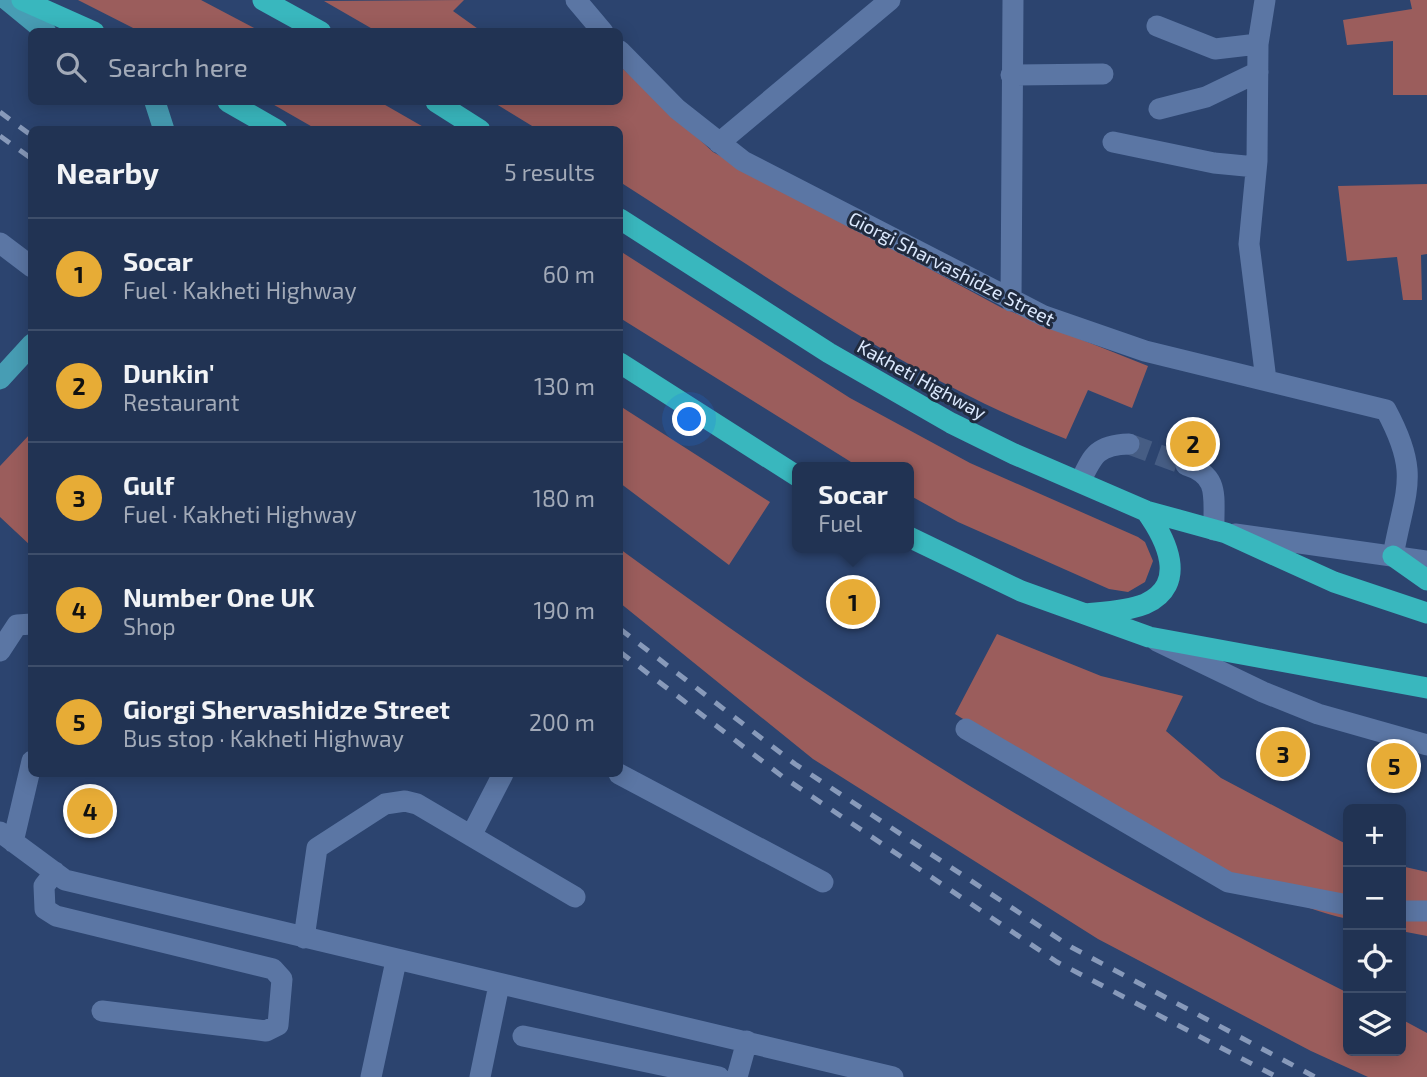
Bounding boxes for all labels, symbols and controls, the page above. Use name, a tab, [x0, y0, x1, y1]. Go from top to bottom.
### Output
search box	[28, 28, 623, 105]
icon: search	[52, 48, 90, 86]
text: Search here	[108, 51, 248, 82]
text: Nearby	[56, 154, 159, 190]
text: 5 results	[504, 158, 595, 186]
street label: Giorgi Sharvashidze Street	[845, 206, 1059, 330]
text: Socar	[123, 245, 193, 276]
text: 1	[74, 260, 84, 288]
text: 60 m	[543, 260, 595, 288]
text: Fuel · Kakheti Highway	[123, 276, 357, 304]
street label: Kakheti Highway	[853, 334, 991, 424]
text: Dunkin'	[123, 357, 214, 388]
text: 2	[72, 372, 86, 400]
text: 130 m	[534, 372, 595, 400]
text: Restaurant	[123, 388, 240, 416]
your location	[672, 402, 706, 436]
pin: 2	[1170, 418, 1216, 470]
popup	[792, 462, 914, 553]
text: Gulf	[123, 469, 174, 500]
text: Socar	[818, 478, 888, 509]
text: 3	[72, 484, 86, 512]
text: 180 m	[533, 484, 595, 512]
text: Fuel · Kakheti Highway	[123, 500, 357, 528]
text: Fuel	[818, 509, 862, 537]
pin: 1	[830, 576, 876, 628]
text: Number One UK	[123, 581, 315, 612]
text: 4	[72, 596, 86, 624]
text: 190 m	[534, 596, 595, 624]
text: Shop	[123, 612, 176, 640]
text: Giorgi Shervashidze Street	[123, 693, 450, 724]
text: 5	[73, 708, 85, 736]
text: 200 m	[529, 708, 595, 736]
text: Bus stop · Kakheti Highway	[123, 724, 404, 752]
pin: 3	[1260, 728, 1306, 780]
pin: 5	[1371, 740, 1417, 792]
pin: 4	[67, 785, 113, 837]
map controls	[1343, 804, 1406, 1056]
button: +	[1343, 804, 1406, 867]
button: −	[1343, 867, 1406, 930]
button: locate	[1343, 930, 1406, 993]
button: layers	[1343, 993, 1406, 1056]

